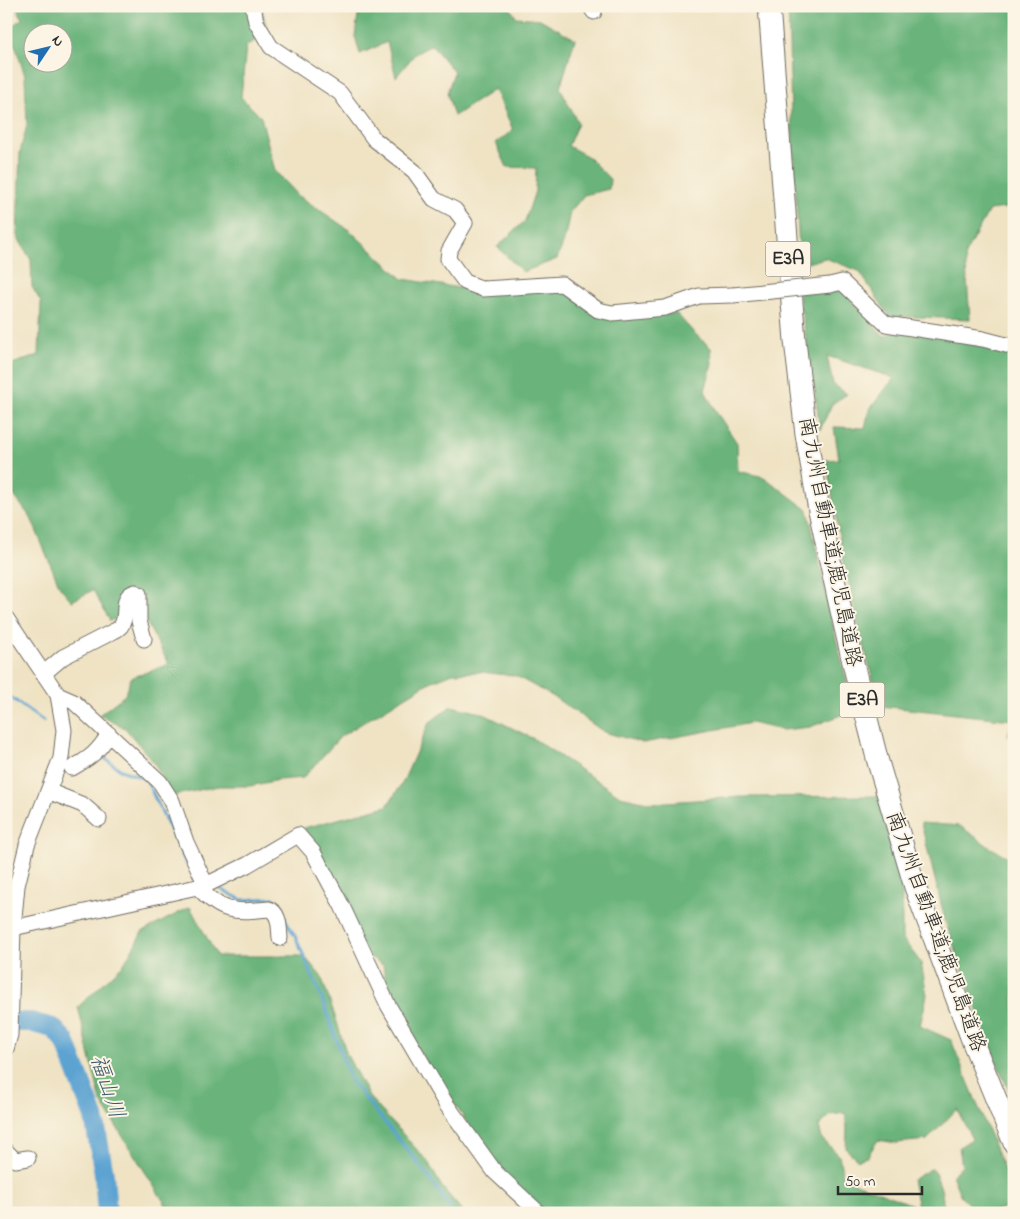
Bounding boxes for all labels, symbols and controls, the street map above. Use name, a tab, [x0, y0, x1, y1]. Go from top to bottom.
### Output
north arrow	[22, 22, 72, 72]
text: N	[46, 32, 69, 51]
road number: E3A	[766, 242, 810, 276]
street label: 南九州自動車道;鹿児島道路	[790, 414, 868, 670]
road number: E3A	[840, 682, 884, 718]
street label: 南九州自動車道;鹿児島道路	[877, 807, 993, 1057]
water label: 福山川	[81, 1051, 131, 1123]
scale bar	[838, 1164, 921, 1196]
text: 50 m	[845, 1171, 876, 1193]

